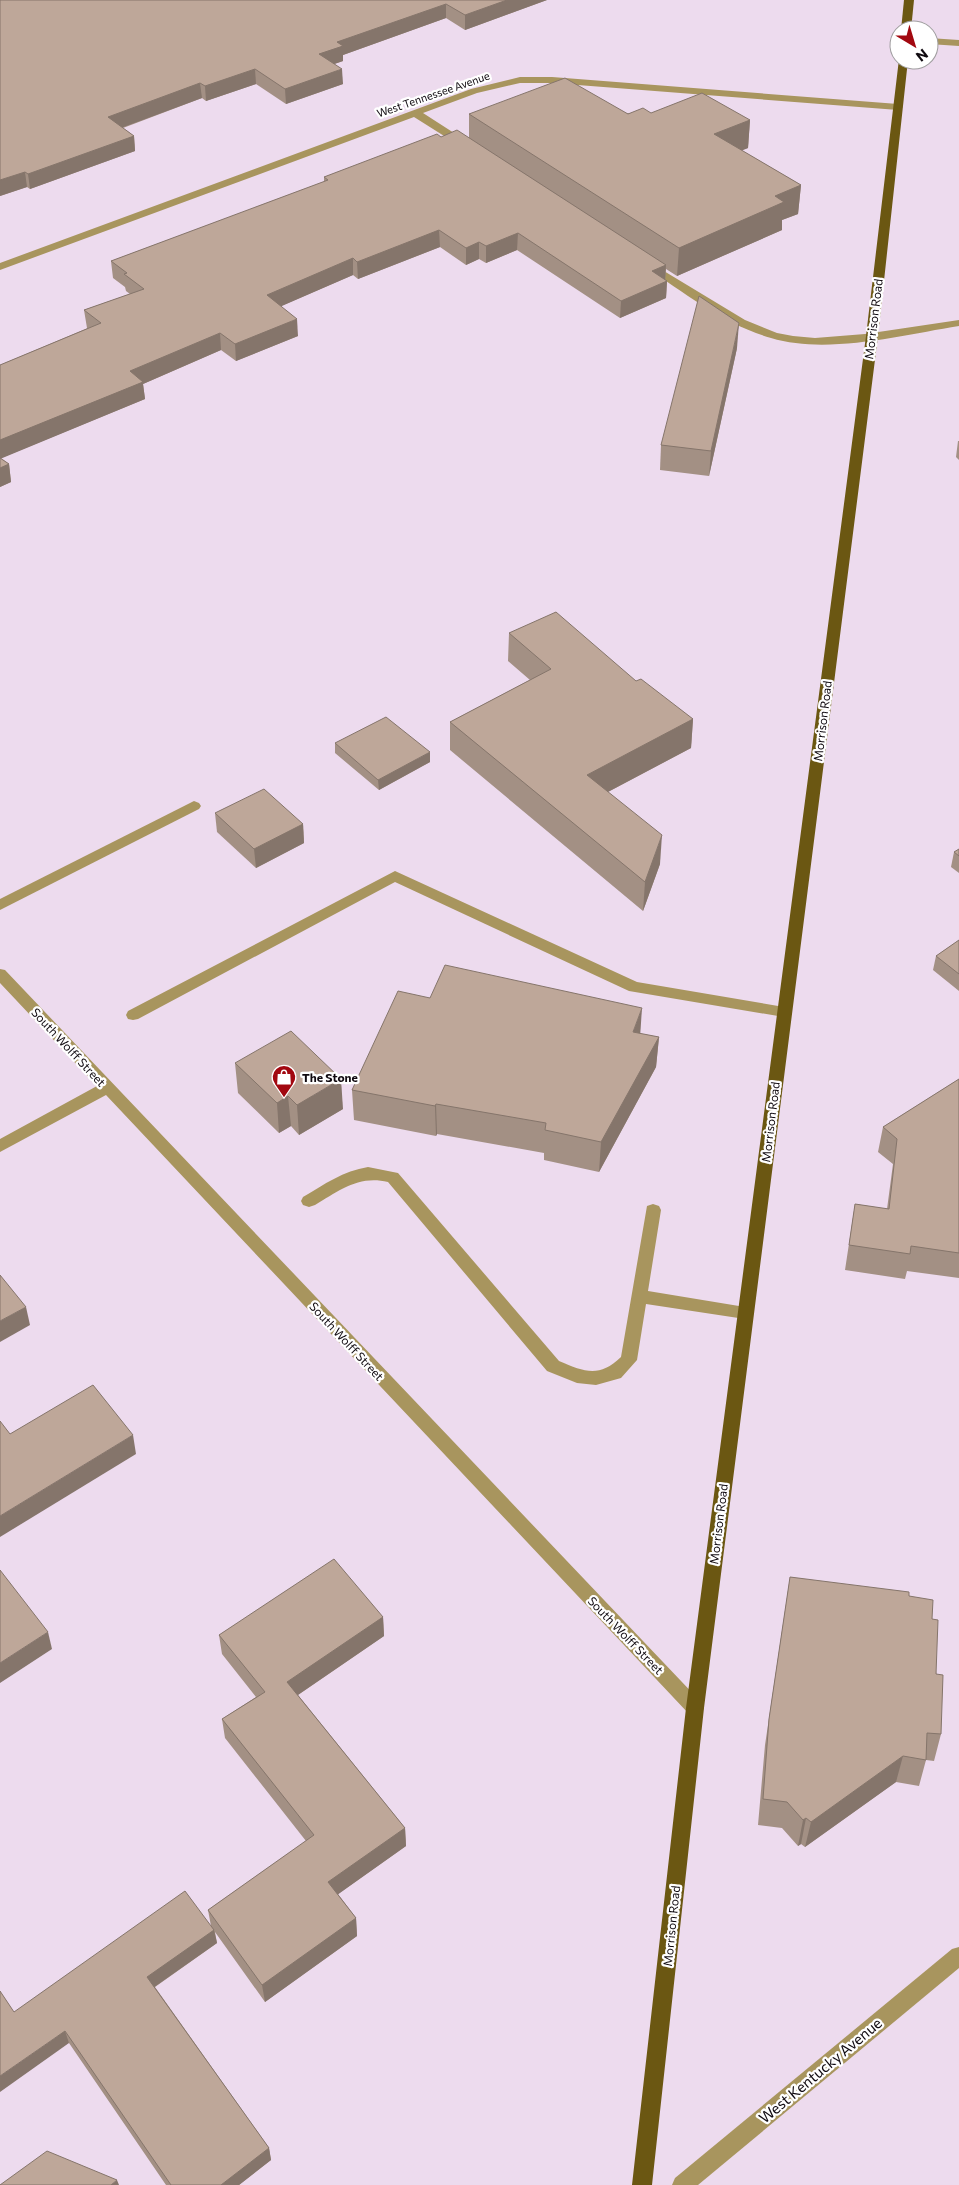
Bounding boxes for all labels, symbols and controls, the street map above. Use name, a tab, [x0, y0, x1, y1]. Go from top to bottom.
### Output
north arrow	[889, 20, 939, 70]
text: N	[913, 46, 932, 66]
street label: West Tennessee Avenue	[375, 68, 491, 119]
street label: Morrison Road	[861, 278, 885, 360]
street label: Morrison Road	[810, 680, 834, 762]
street label: South Wolff Street	[29, 1005, 109, 1089]
shop icon: The Stone	[271, 1064, 297, 1098]
place label: The Stone	[302, 1070, 358, 1084]
street label: Morrison Road	[758, 1081, 782, 1163]
street label: South Wolff Street	[307, 1299, 387, 1383]
street label: Morrison Road	[706, 1483, 730, 1565]
street label: South Wolff Street	[586, 1593, 667, 1677]
street label: Morrison Road	[660, 1885, 682, 1967]
street label: West Kentucky Avenue	[755, 2013, 885, 2127]

